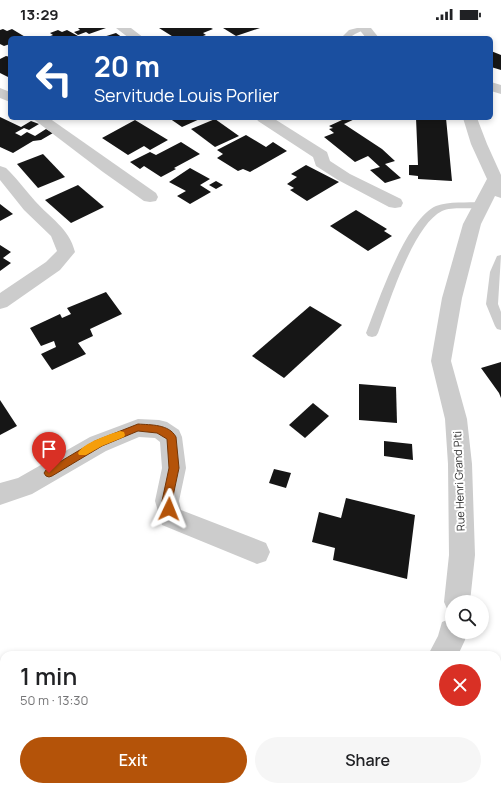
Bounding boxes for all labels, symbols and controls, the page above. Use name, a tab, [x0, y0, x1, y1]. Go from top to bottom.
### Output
text: 13:29	[20, 4, 59, 25]
text: 20 m	[94, 47, 160, 85]
icon: left	[28, 52, 80, 104]
text: Servitude Louis Porlier	[94, 83, 279, 107]
street label: Rue Henri Grand Piti	[449, 431, 468, 531]
pin	[32, 432, 66, 473]
icon: arrive	[38, 438, 60, 460]
position arrow	[148, 488, 190, 530]
map controls	[445, 595, 489, 639]
button: search	[445, 595, 489, 639]
text: 1 min	[20, 659, 77, 692]
button: close	[439, 664, 481, 706]
text: 50 m · 13:30	[20, 691, 88, 709]
button: Exit	[20, 737, 247, 783]
button: Share	[255, 737, 481, 783]

